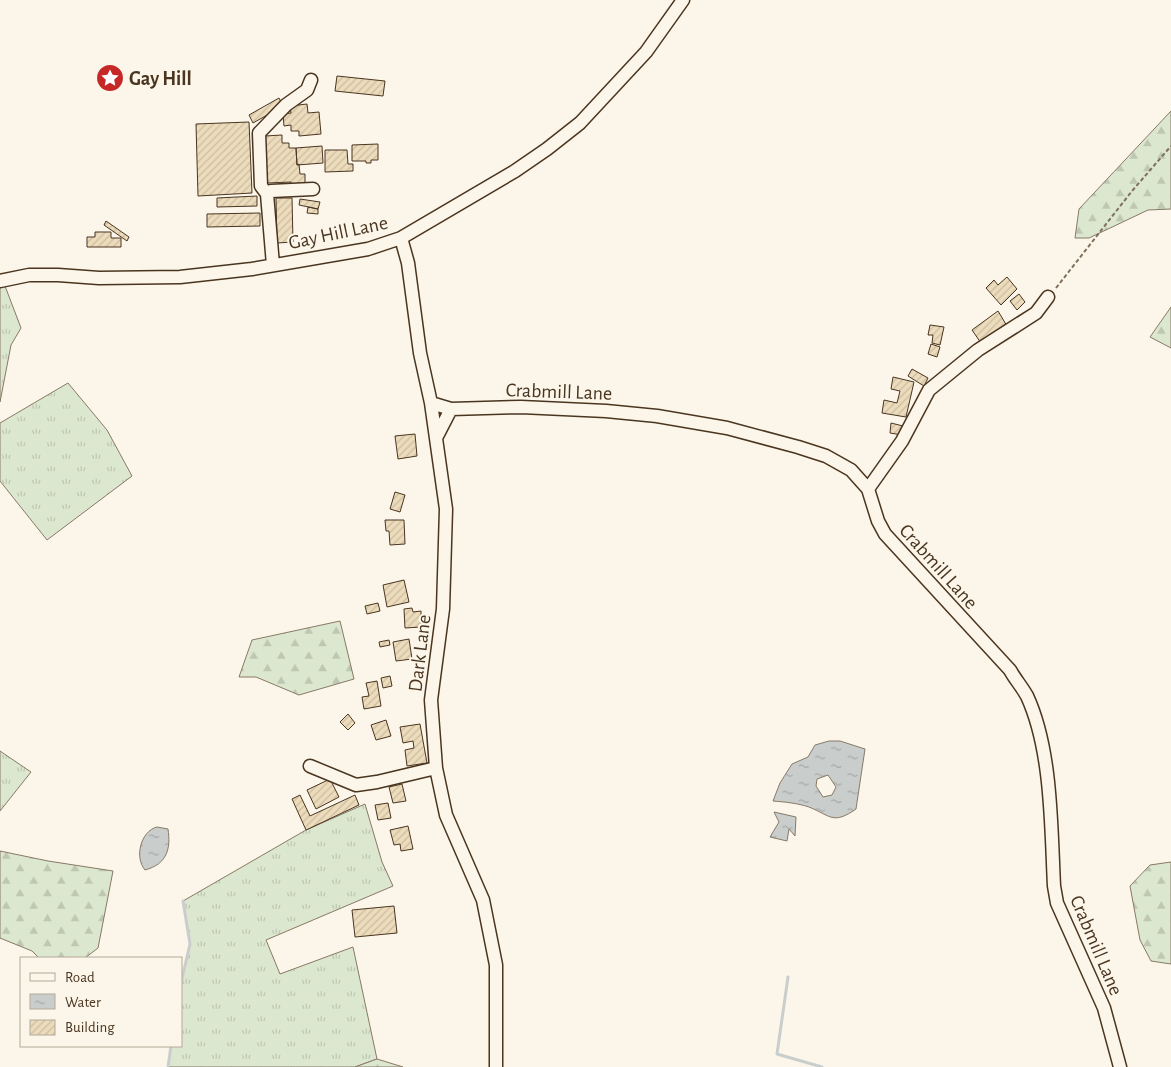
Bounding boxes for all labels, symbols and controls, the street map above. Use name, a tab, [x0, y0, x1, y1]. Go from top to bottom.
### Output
place icon: Gay Hill	[95, 63, 125, 93]
place label: Gay Hill	[129, 69, 192, 89]
street label: Gay Hill Lane	[287, 213, 390, 253]
street label: Crabmill Lane	[505, 380, 613, 404]
street label: Crabmill Lane	[895, 520, 981, 613]
street label: Dark Lane	[405, 613, 435, 693]
street label: Crabmill Lane	[1066, 892, 1126, 998]
legend	[20, 957, 182, 1047]
text: Road	[65, 970, 95, 985]
text: Water	[65, 995, 101, 1010]
text: Building	[65, 1020, 115, 1035]

